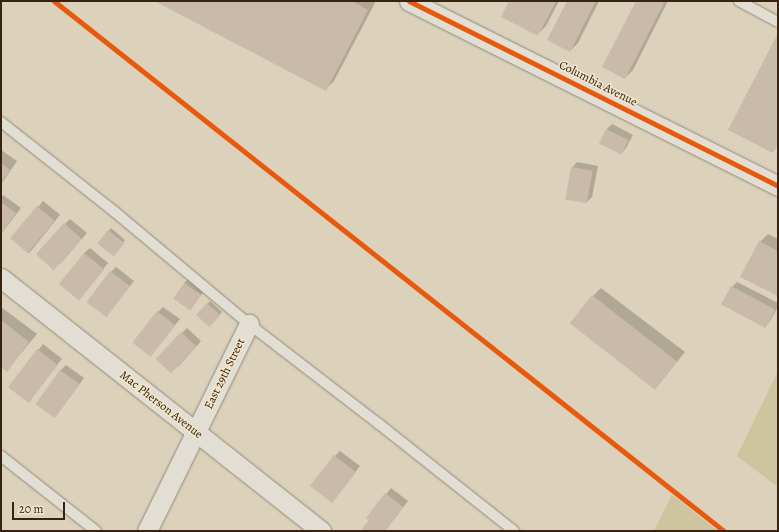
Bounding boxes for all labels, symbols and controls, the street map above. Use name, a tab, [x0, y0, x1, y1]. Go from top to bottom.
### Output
street label: Columbia Avenue	[556, 58, 640, 110]
street label: East 29th Street	[202, 336, 248, 412]
street label: Mac Pherson Avenue	[117, 368, 205, 442]
scale bar	[14, 494, 67, 520]
text: 20 m	[19, 501, 43, 517]

